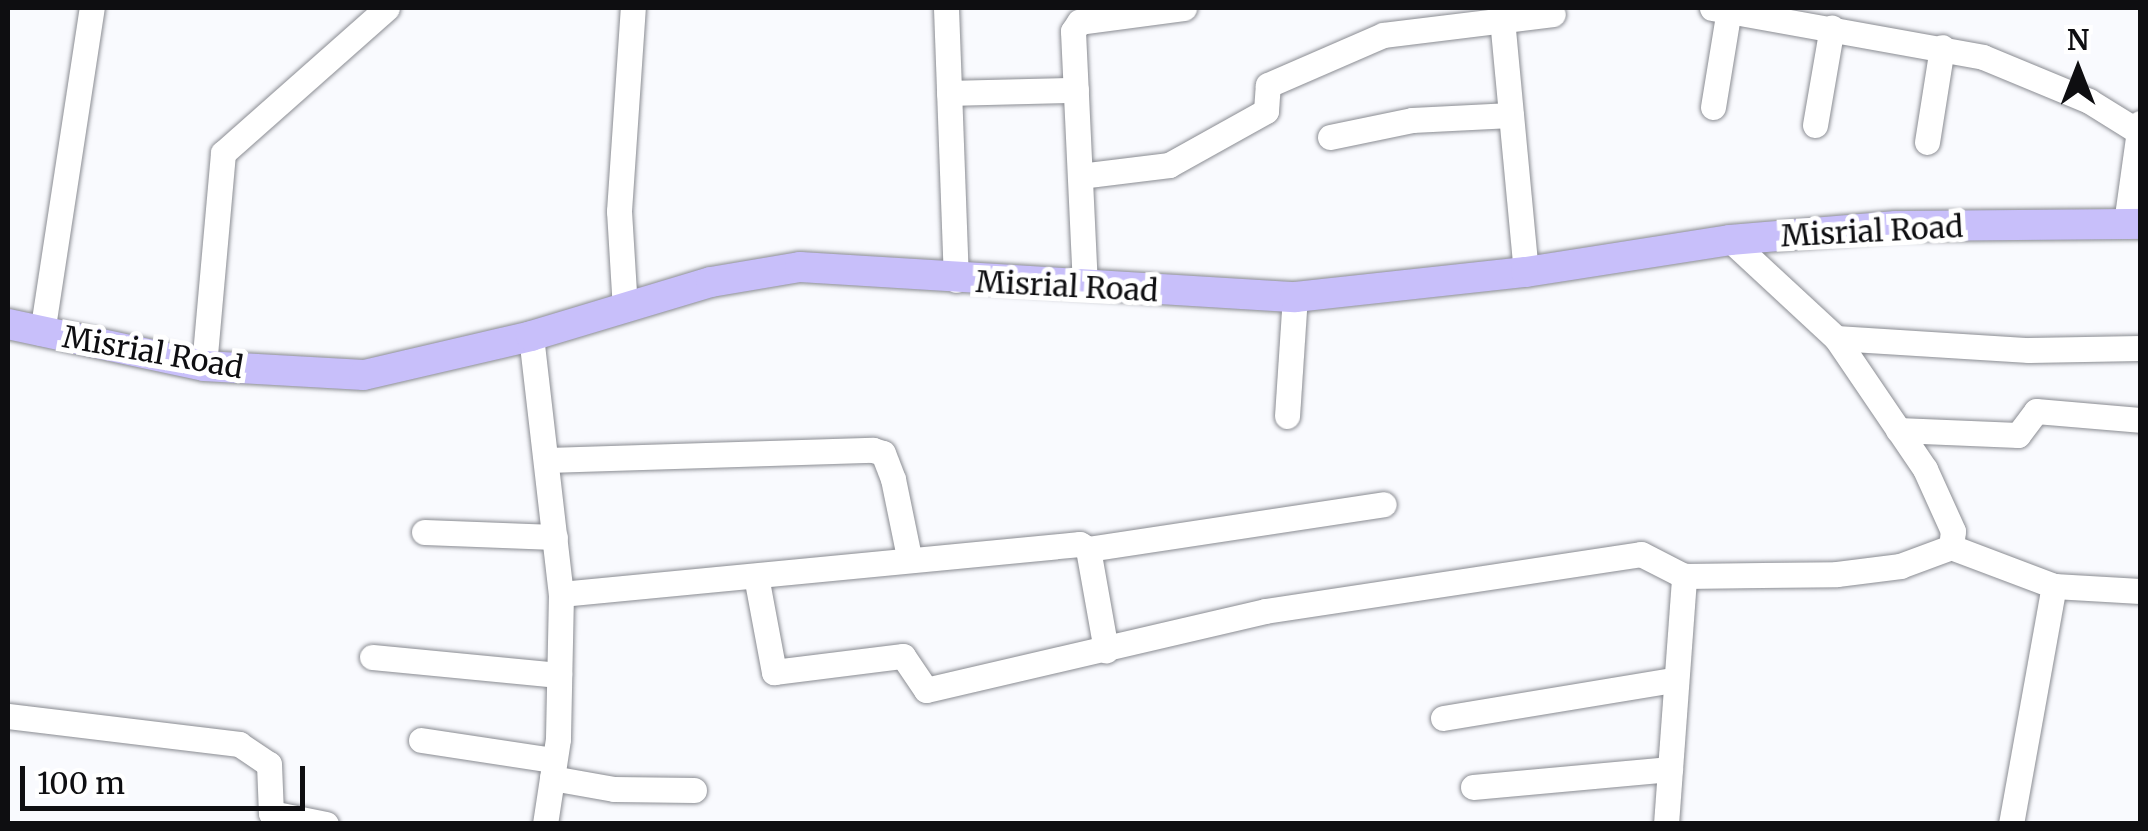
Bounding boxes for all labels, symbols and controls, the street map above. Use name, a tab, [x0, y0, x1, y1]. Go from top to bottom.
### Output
north arrow	[2028, 20, 2128, 120]
text: N	[2067, 22, 2089, 58]
street label: Misrial Road	[1780, 208, 1964, 254]
street label: Misrial Road	[975, 263, 1159, 309]
street label: Misrial Road	[60, 318, 246, 386]
scale bar	[25, 746, 310, 808]
text: 100 m	[37, 764, 125, 802]

